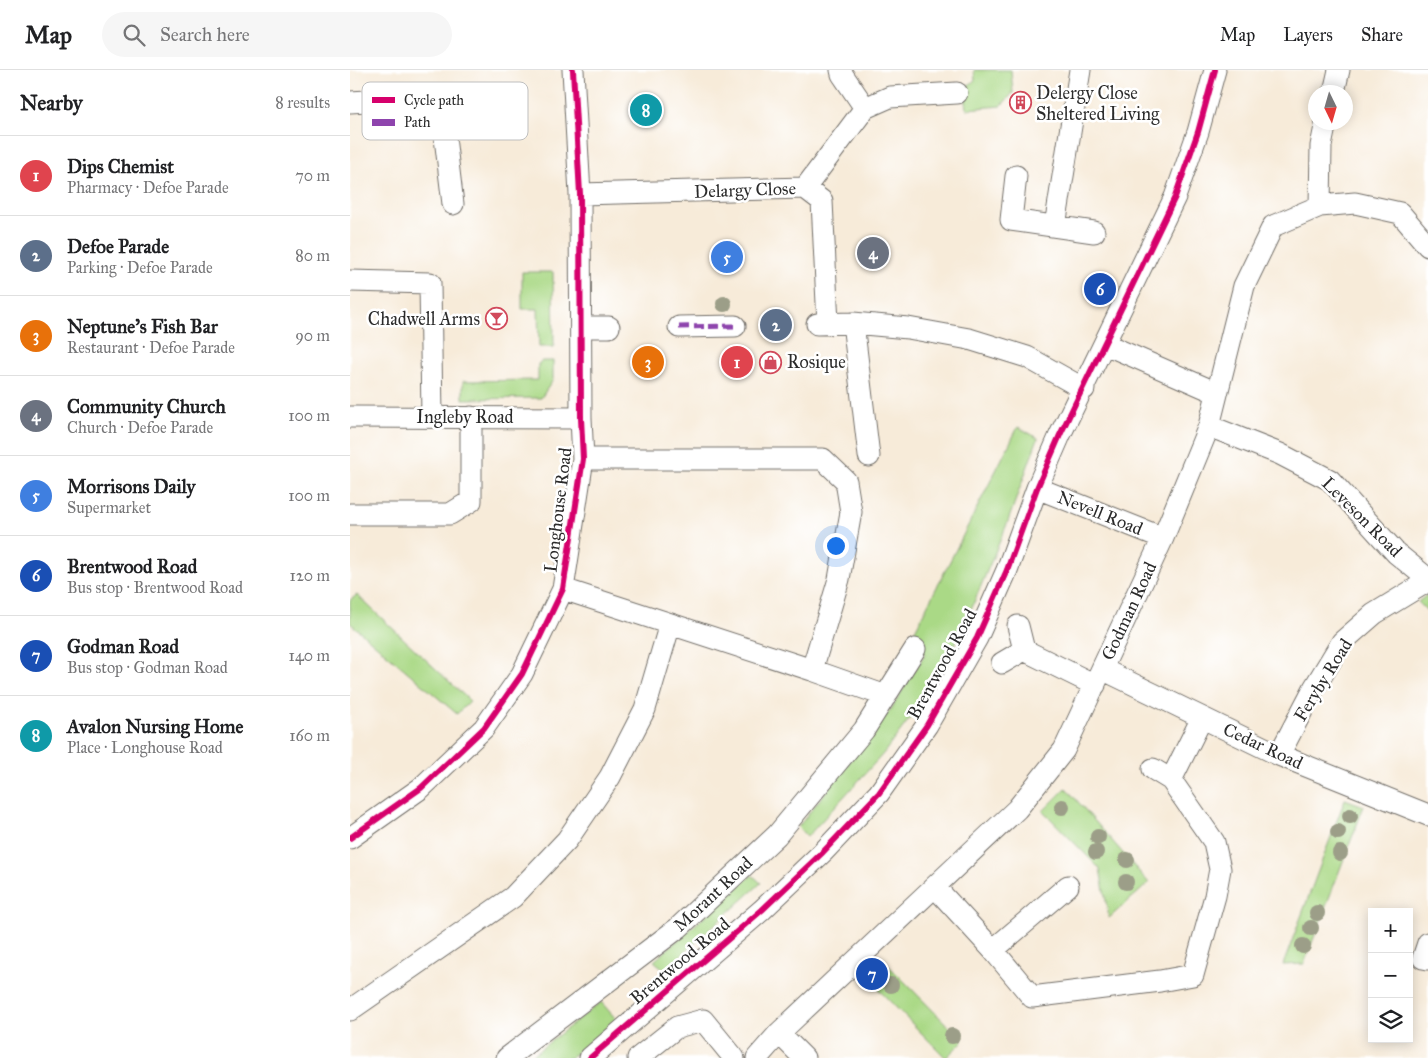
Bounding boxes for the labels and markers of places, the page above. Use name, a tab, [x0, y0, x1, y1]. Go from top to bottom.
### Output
place label: Delergy Close Sheltered Living	[1036, 82, 1160, 126]
pin: 8	[630, 91, 662, 129]
building icon: Delergy Close Sheltered Living	[1008, 91, 1032, 115]
pin: 4	[857, 234, 889, 272]
pin: 5	[711, 238, 743, 276]
pin: 6	[1084, 270, 1116, 308]
pin: 2	[760, 306, 792, 344]
bar icon: Chadwell Arms	[484, 307, 508, 331]
place label: Chadwell Arms	[368, 308, 480, 330]
pin: 3	[632, 343, 664, 381]
pin: 1	[721, 343, 753, 381]
shop icon: Rosique	[759, 350, 783, 374]
place label: Rosique	[787, 351, 846, 374]
pin: 7	[856, 955, 888, 993]

